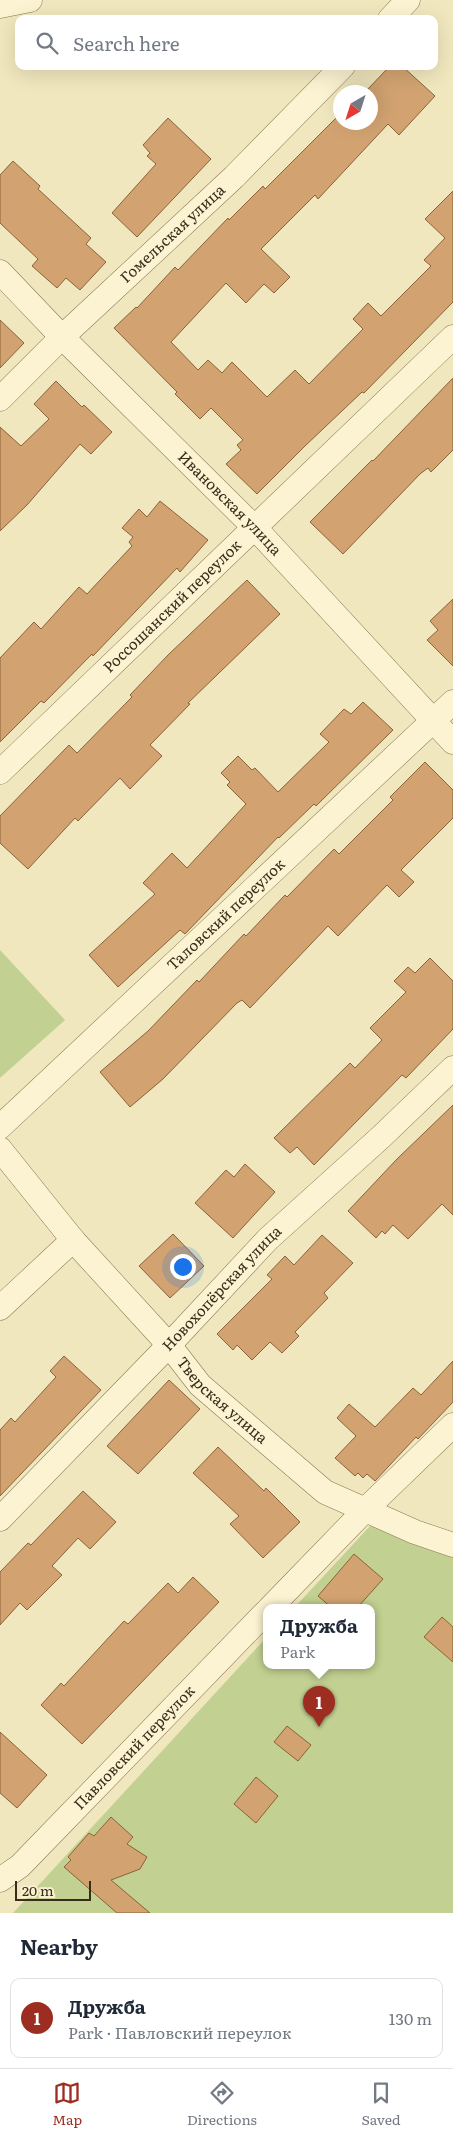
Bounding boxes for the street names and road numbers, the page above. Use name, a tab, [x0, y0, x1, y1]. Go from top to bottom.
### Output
street label: Гомельская улица	[114, 177, 230, 288]
street label: Ивановская улица	[173, 445, 288, 561]
street label: Россошанский переулок	[97, 533, 246, 677]
street label: Таловский переулок	[161, 852, 289, 975]
street label: Новохопёрская улица	[156, 1219, 287, 1356]
street label: Тверская улица	[172, 1351, 274, 1449]
street label: Павловский переулок	[68, 1679, 199, 1814]

